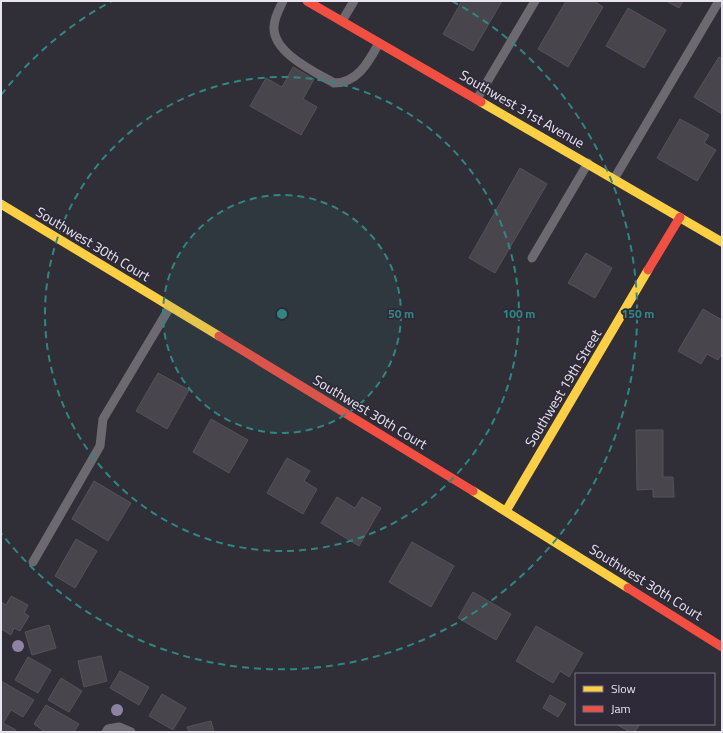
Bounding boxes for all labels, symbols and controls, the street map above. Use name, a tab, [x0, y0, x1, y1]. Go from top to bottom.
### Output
street label: Southwest 31st Avenue	[456, 64, 589, 153]
street label: Southwest 30th Court	[32, 201, 155, 286]
text: 50 m	[388, 304, 414, 323]
text: 100 m	[503, 304, 535, 323]
text: 150 m	[622, 304, 654, 323]
centre of rings	[275, 307, 289, 321]
street label: Southwest 19th Street	[519, 325, 606, 451]
street label: Southwest 30th Court	[309, 369, 432, 454]
street label: Southwest 30th Court	[585, 538, 707, 625]
legend	[575, 673, 715, 725]
text: Slow	[611, 679, 636, 698]
text: Jam	[611, 699, 631, 718]

